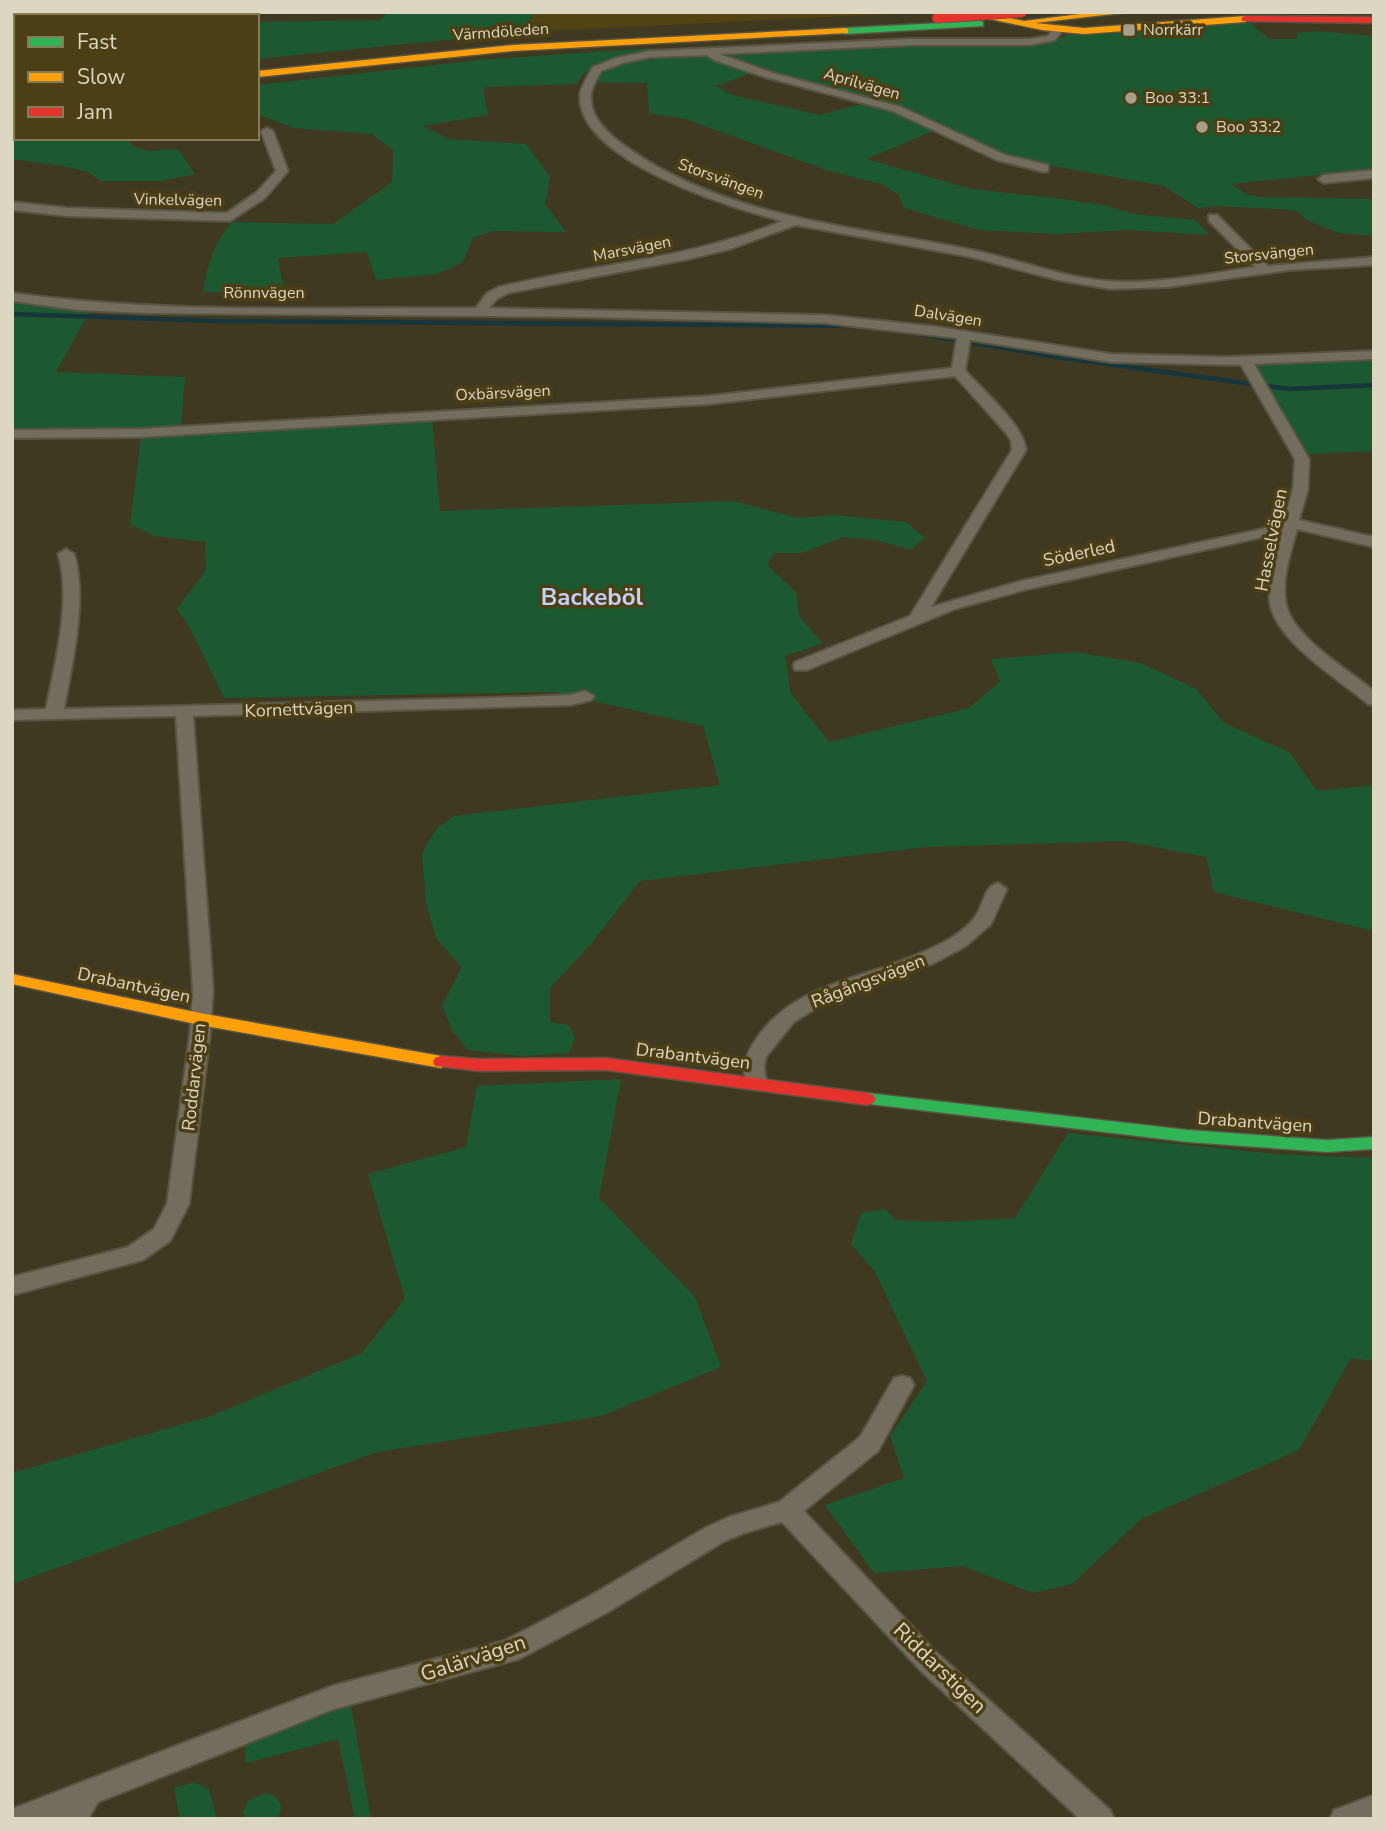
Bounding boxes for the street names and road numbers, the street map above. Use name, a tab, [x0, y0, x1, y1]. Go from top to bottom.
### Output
street label: Värmdöleden	[451, 18, 550, 46]
street label: Aprilvägen	[821, 63, 903, 105]
street label: Storsvängen	[675, 153, 767, 205]
street label: Vinkelvägen	[133, 188, 222, 212]
street label: Marsvägen	[591, 231, 673, 267]
street label: Storsvängen	[1223, 238, 1315, 270]
street label: Rönnvägen	[223, 282, 305, 304]
street label: Dalvägen	[912, 300, 984, 332]
street label: Oxbärsvägen	[455, 380, 551, 406]
street label: Hasselvägen	[1249, 487, 1293, 593]
street label: Söderled	[1041, 534, 1117, 572]
street label: Kornettvägen	[244, 695, 354, 723]
street label: Rågångsvägen	[808, 948, 928, 1014]
street label: Drabantvägen	[75, 961, 193, 1009]
street label: Roddarvägen	[176, 1022, 212, 1132]
street label: Drabantvägen	[635, 1037, 751, 1075]
street label: Drabantvägen	[1197, 1106, 1313, 1138]
street label: Riddarstigen	[887, 1616, 993, 1720]
street label: Galärvägen	[417, 1628, 529, 1688]

